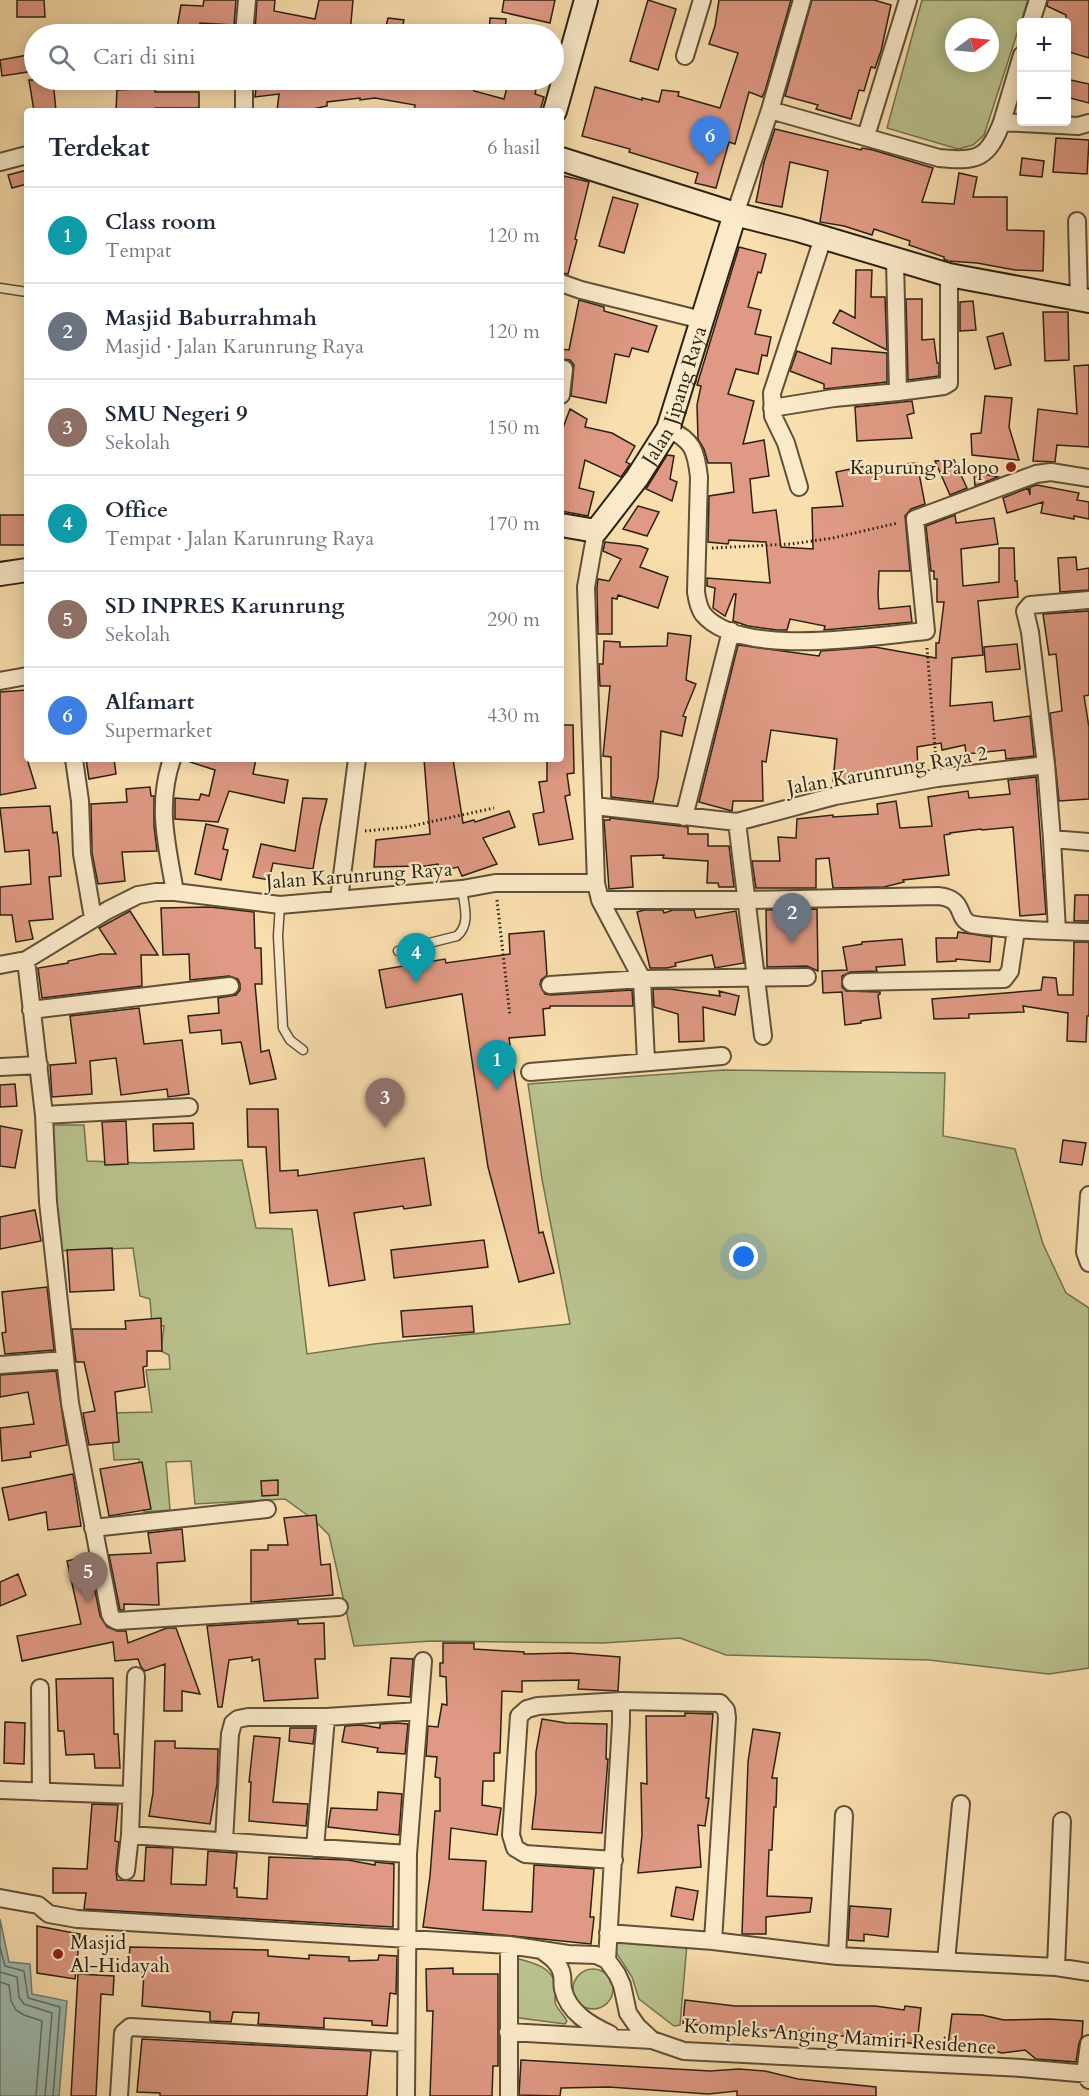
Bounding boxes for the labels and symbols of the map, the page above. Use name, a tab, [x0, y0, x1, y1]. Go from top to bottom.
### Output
north arrow	[945, 18, 999, 72]
pin: 6	[690, 116, 730, 166]
street label: Jalan Jipang Raya	[634, 322, 713, 473]
place label: Kapurung Palopo	[850, 454, 999, 481]
marker: Kapurung Palopo	[1004, 460, 1018, 474]
street label: Jalan Karunrung Raya 2	[782, 740, 989, 802]
street label: Jalan Karunrung Raya	[262, 855, 454, 896]
pin: 2	[772, 894, 812, 943]
pin: 4	[396, 934, 436, 983]
pin: 1	[478, 1040, 516, 1090]
pin: 3	[366, 1078, 404, 1128]
your location	[729, 1242, 758, 1271]
pin: 5	[68, 1552, 107, 1602]
place label: Masjid Al-Hidayah	[70, 1929, 170, 1979]
marker: Masjid Al-Hidayah	[51, 1947, 65, 1961]
street label: Kompleks Anging Mamiri Residence	[683, 2012, 997, 2061]

